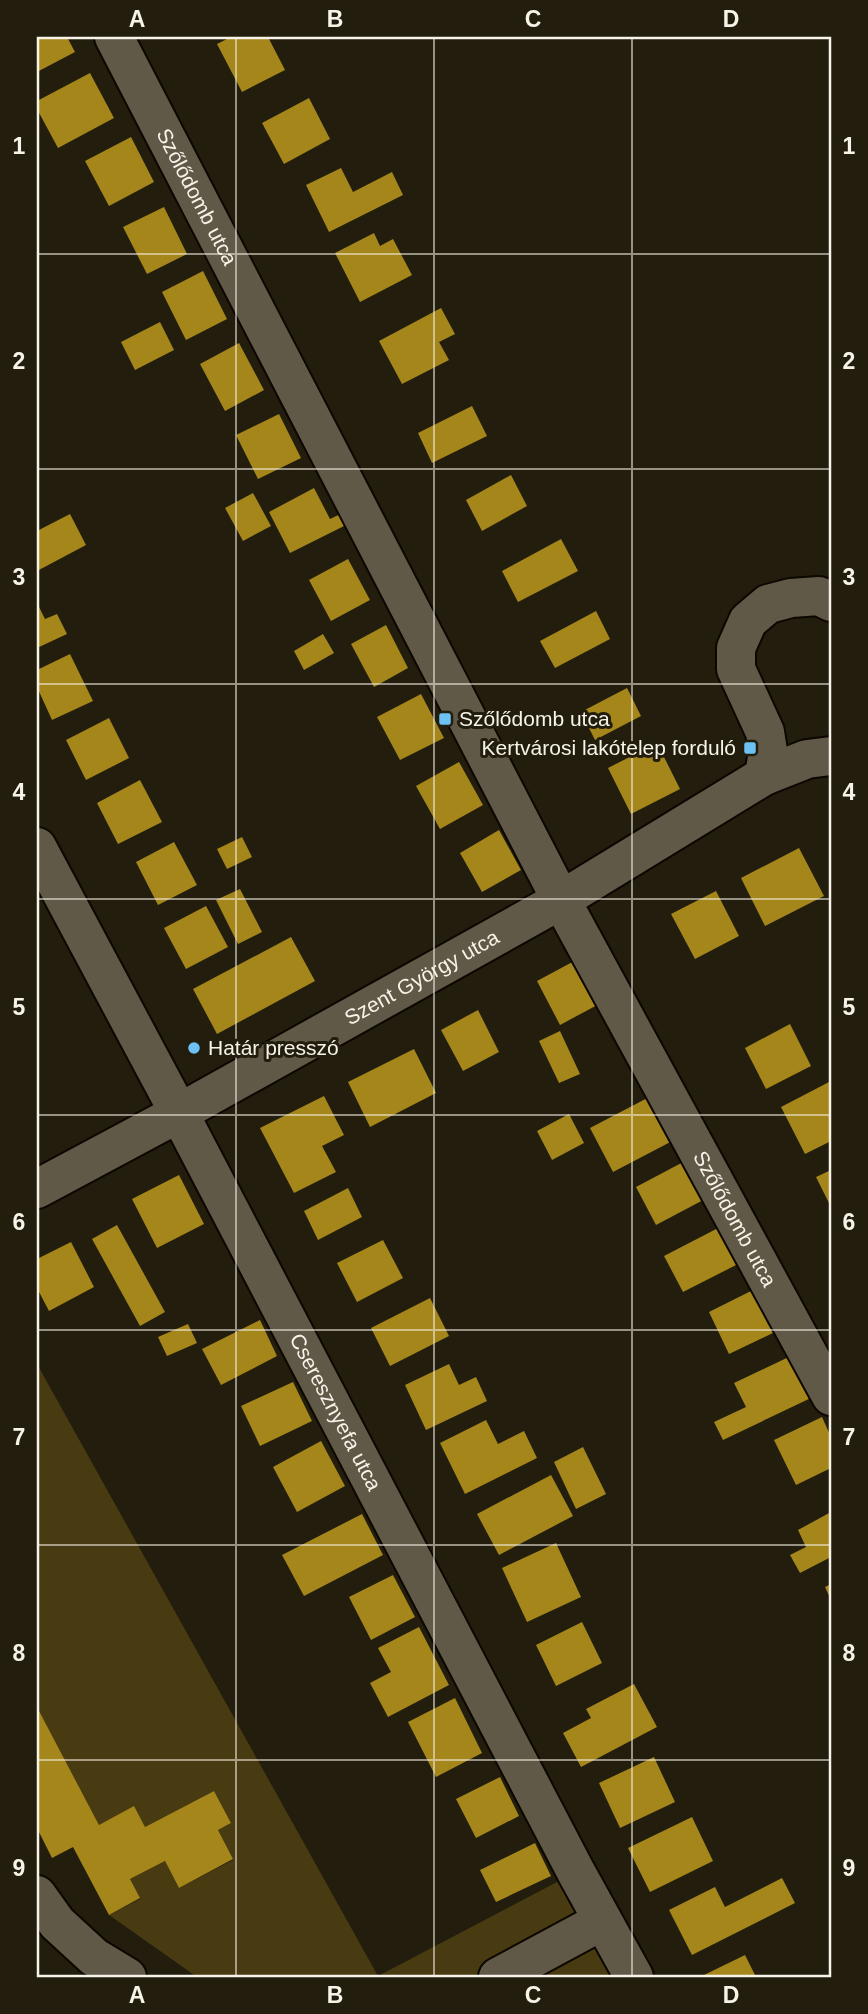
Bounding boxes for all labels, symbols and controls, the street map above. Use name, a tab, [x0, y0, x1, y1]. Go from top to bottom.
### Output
text: A	[129, 6, 145, 32]
text: B	[327, 6, 343, 32]
text: C	[525, 6, 541, 32]
text: D	[723, 6, 739, 32]
street label: Szőlődomb utca	[152, 124, 242, 269]
text: 1	[13, 133, 26, 159]
text: 1	[843, 133, 856, 159]
text: 2	[13, 348, 25, 374]
text: 2	[843, 348, 855, 374]
text: 3	[13, 564, 25, 590]
text: 3	[843, 564, 855, 590]
place label: Szőlődomb utca	[459, 707, 610, 730]
marker: Szőlődomb utca	[437, 711, 453, 727]
place label: Kertvárosi lakótelep forduló	[482, 736, 736, 759]
marker: Kertvárosi lakótelep forduló	[742, 740, 758, 756]
text: 4	[13, 779, 26, 805]
text: 4	[843, 779, 856, 805]
street label: Szent György utca	[340, 925, 503, 1029]
text: 5	[13, 994, 26, 1020]
text: 5	[843, 994, 856, 1020]
place label: Határ presszó	[208, 1036, 339, 1059]
marker: Határ presszó	[186, 1040, 202, 1056]
street label: Szőlődomb utca	[689, 1147, 781, 1291]
text: 6	[13, 1209, 25, 1235]
text: 6	[843, 1209, 855, 1235]
street label: Cseresznyefa utca	[285, 1329, 387, 1495]
text: 7	[13, 1424, 25, 1450]
text: 7	[843, 1424, 855, 1450]
text: 8	[13, 1640, 26, 1666]
text: 8	[843, 1640, 856, 1666]
text: 9	[13, 1855, 25, 1881]
text: 9	[843, 1855, 855, 1881]
text: A	[129, 1982, 145, 2008]
text: B	[327, 1982, 343, 2008]
text: C	[525, 1982, 541, 2008]
text: D	[723, 1982, 739, 2008]

